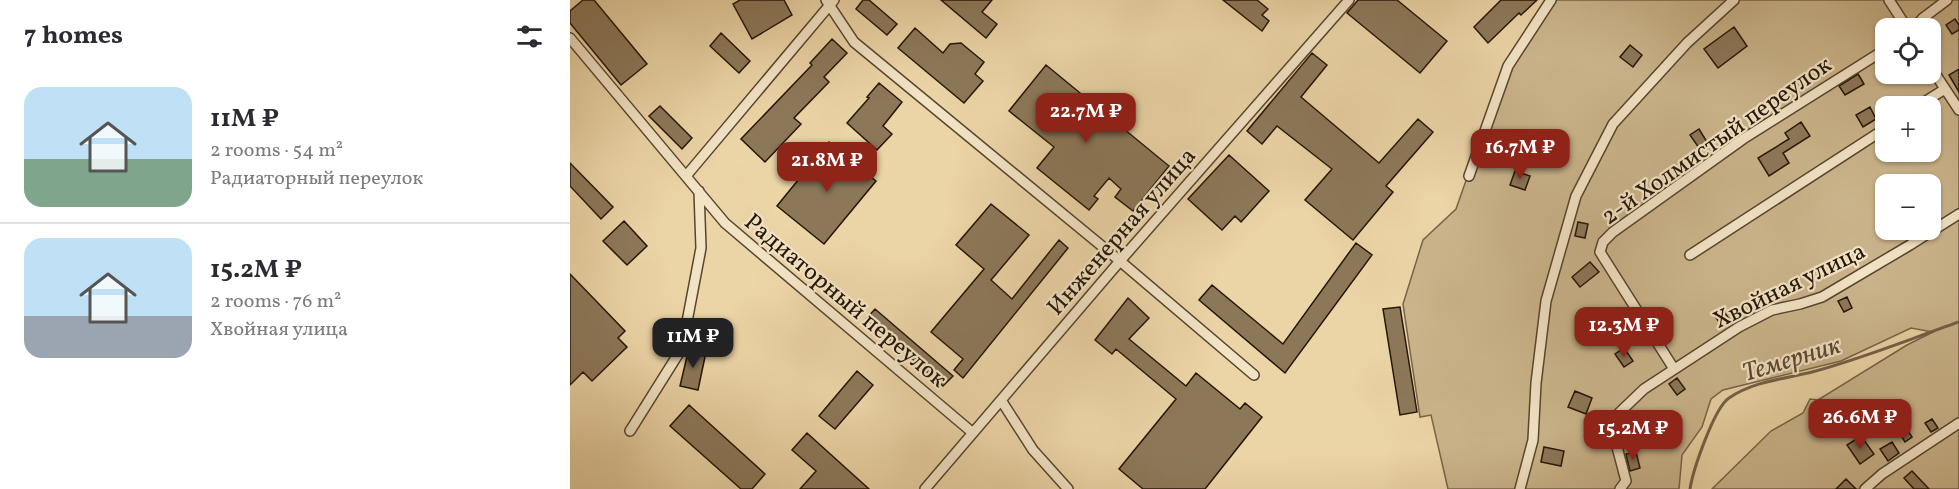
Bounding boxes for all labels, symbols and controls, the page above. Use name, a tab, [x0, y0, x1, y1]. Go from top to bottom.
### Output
text: 7 homes	[24, 18, 123, 54]
map controls	[1875, 18, 1941, 240]
button: locate	[1875, 18, 1941, 84]
icon: filters	[513, 20, 546, 53]
street label: 2-й Холмистый переулок	[1595, 49, 1839, 234]
pin: 22.7M ₽	[1031, 93, 1141, 144]
button: +	[1875, 96, 1941, 162]
text: 22.7M ₽	[1050, 98, 1122, 126]
text: 11M ₽	[210, 101, 279, 137]
icon: home	[72, 111, 144, 183]
pin: 16.7M ₽	[1465, 129, 1575, 180]
text: 16.7M ₽	[1485, 134, 1555, 162]
text: 2 rooms · 54 m²	[210, 137, 343, 165]
street label: Инженерная улица	[1040, 141, 1205, 324]
pin: 21.8M ₽	[772, 142, 882, 193]
text: 21.8M ₽	[791, 147, 863, 175]
text: Радиаторный переулок	[210, 165, 423, 193]
button: −	[1875, 174, 1941, 240]
street label: Радиаторный переулок	[736, 206, 954, 397]
street label: Хвойная улица	[1708, 235, 1872, 338]
text: 15.2M ₽	[210, 252, 302, 288]
icon: home	[72, 262, 144, 334]
text: 2 rooms · 76 m²	[210, 288, 342, 316]
pin: 12.3M ₽	[1569, 307, 1679, 358]
text: 12.3M ₽	[1589, 312, 1659, 340]
text: Хвойная улица	[210, 316, 348, 344]
pin: 11M ₽	[651, 318, 735, 369]
text: 11M ₽	[666, 323, 720, 351]
water label: Темерник	[1738, 328, 1846, 392]
pin: 26.6M ₽	[1805, 399, 1915, 450]
text: 26.6M ₽	[1822, 404, 1898, 432]
pin: 15.2M ₽	[1578, 410, 1688, 461]
text: 15.2M ₽	[1598, 415, 1668, 443]

